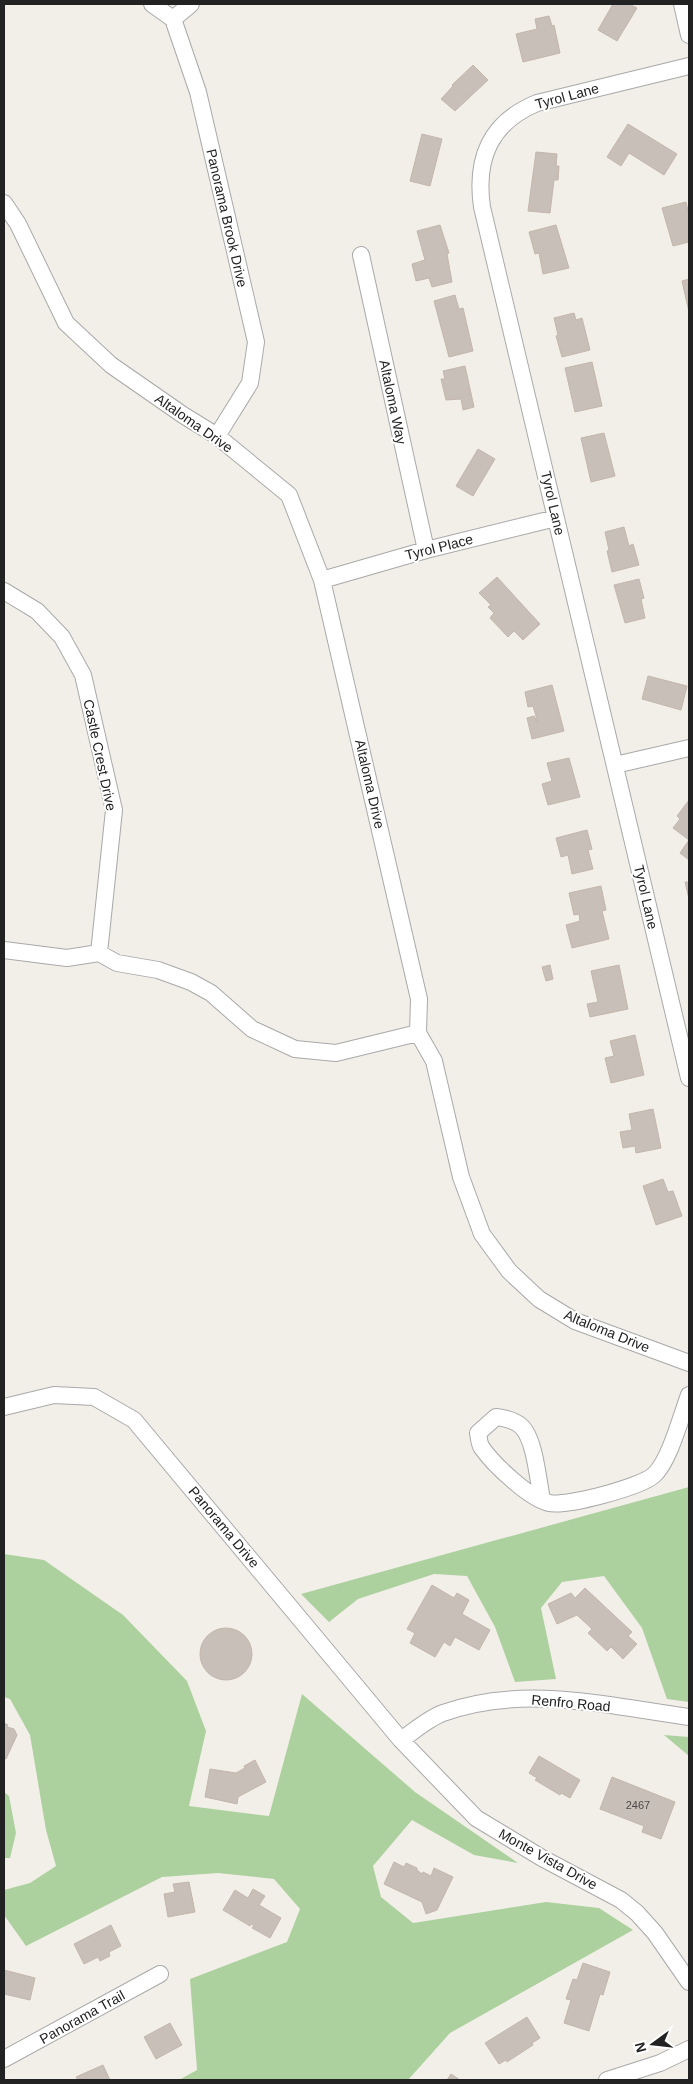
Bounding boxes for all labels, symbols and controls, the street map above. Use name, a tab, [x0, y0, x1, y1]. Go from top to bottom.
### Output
street label: Tyrol Lane	[533, 80, 601, 112]
street label: Panorama Brook Drive	[203, 147, 251, 289]
street label: Altaloma Way	[376, 358, 410, 446]
street label: Altaloma Drive	[152, 390, 236, 456]
street label: Tyrol Lane	[538, 469, 568, 537]
street label: Tyrol Place	[403, 531, 475, 563]
street label: Castle Crest Drive	[80, 698, 120, 812]
street label: Altaloma Drive	[352, 738, 388, 830]
street label: Tyrol Lane	[631, 863, 661, 931]
street label: Altaloma Drive	[562, 1307, 652, 1356]
street label: Panorama Drive	[185, 1483, 263, 1571]
street label: Renfro Road	[531, 1692, 611, 1714]
house number: 2467	[626, 1799, 650, 1811]
street label: Monte Vista Drive	[496, 1825, 600, 1893]
street label: Panorama Trail	[37, 1987, 127, 2047]
north arrow	[628, 2019, 678, 2069]
text: N	[631, 2040, 649, 2054]

